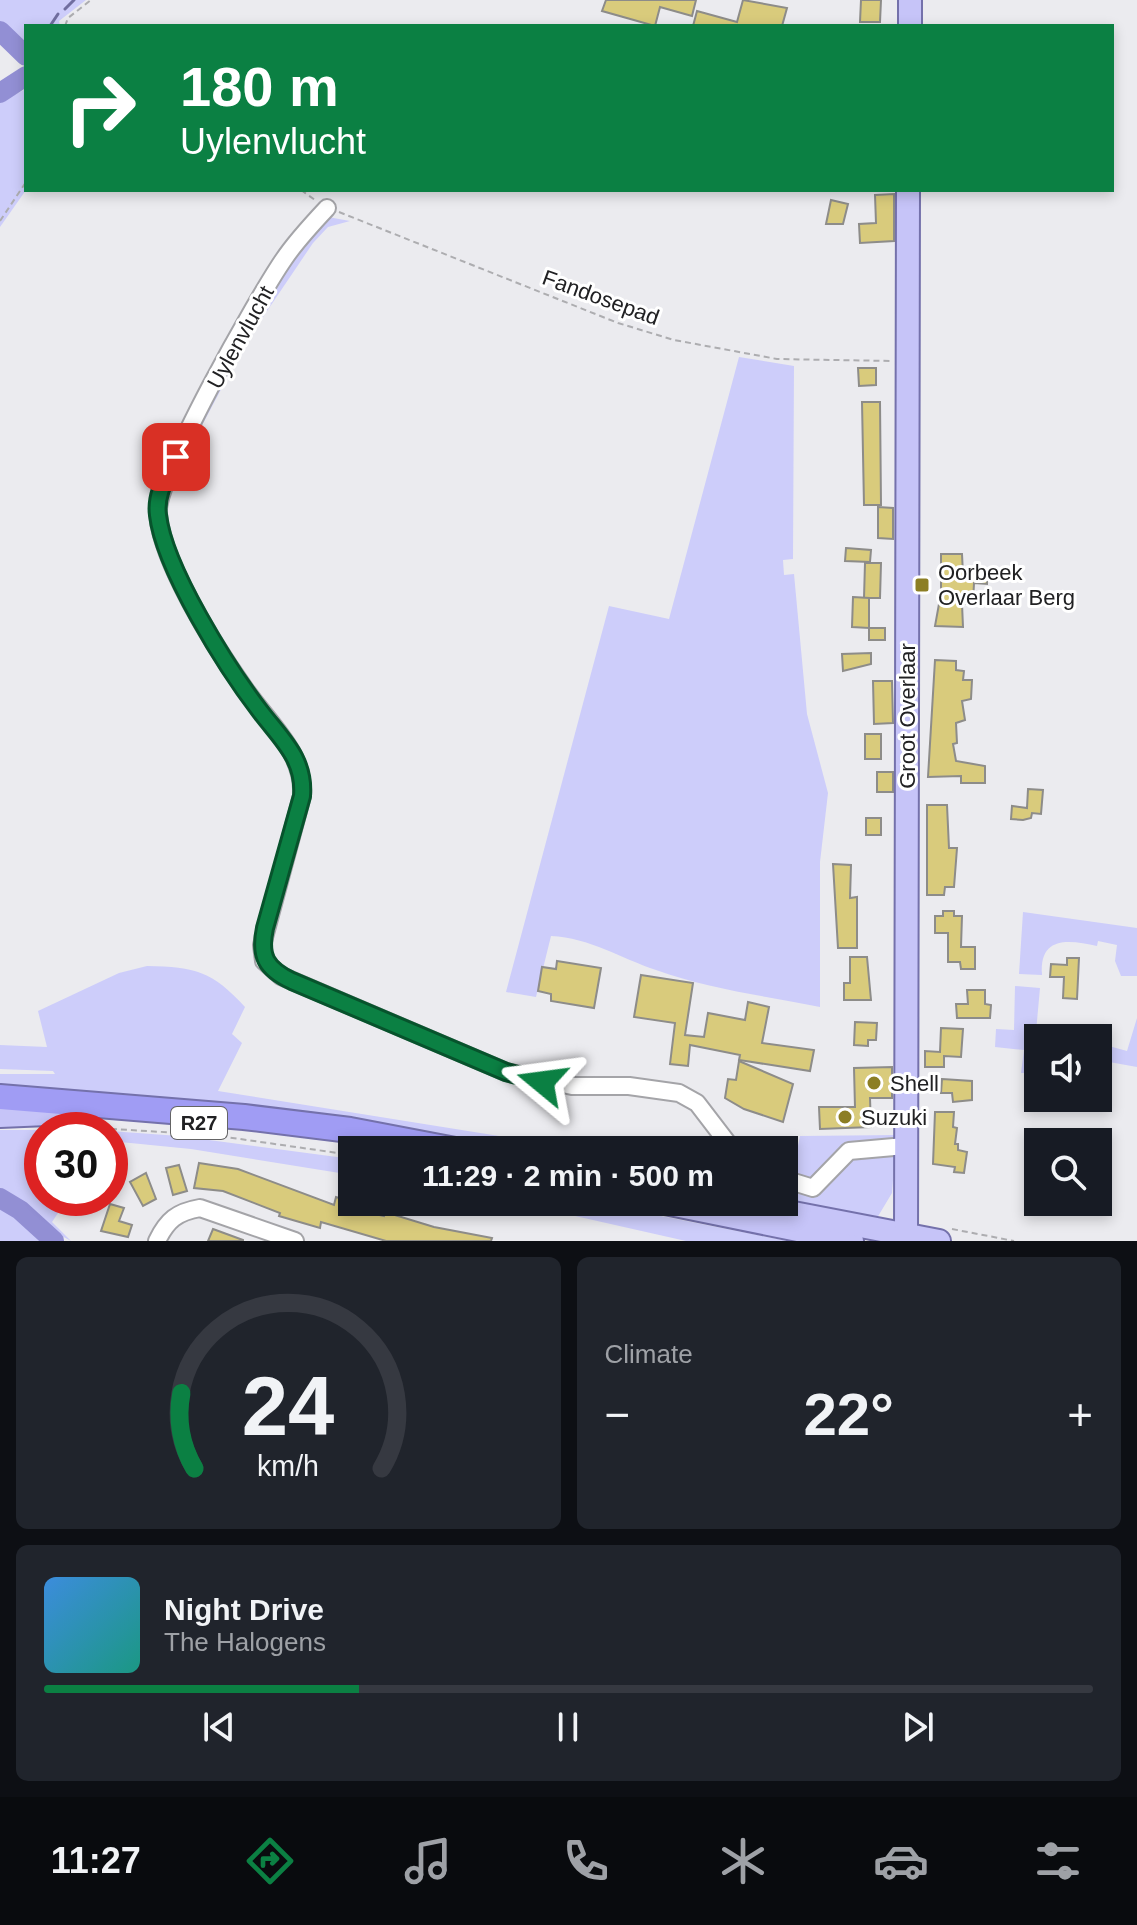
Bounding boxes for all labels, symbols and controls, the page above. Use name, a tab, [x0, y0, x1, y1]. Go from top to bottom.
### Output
text: 180 m	[180, 55, 339, 118]
icon: right	[48, 56, 152, 160]
text: Uylenvlucht	[180, 121, 366, 162]
street label: Fandosepad	[539, 265, 663, 330]
street label: Uylenvlucht	[202, 281, 279, 393]
pin	[142, 423, 210, 491]
icon: arrive	[154, 435, 198, 479]
place label: Oorbeek Overlaar Berg	[938, 560, 1075, 610]
marker: Oorbeek Overlaar Berg	[913, 576, 931, 594]
street label: Groot Overlaar	[895, 643, 920, 789]
map controls	[1024, 1024, 1112, 1216]
button: sound	[1024, 1024, 1112, 1112]
position arrow	[500, 1040, 584, 1124]
place label: Shell	[890, 1071, 939, 1096]
marker: Shell	[865, 1074, 883, 1092]
place label: Suzuki	[861, 1105, 927, 1130]
road number: R27	[171, 1107, 227, 1139]
marker: Suzuki	[836, 1108, 854, 1126]
speed limit sign: 30	[24, 1112, 128, 1216]
button: search	[1024, 1128, 1112, 1216]
text: 11:29 · 2 min · 500 m	[422, 1159, 714, 1192]
text: Climate	[605, 1339, 693, 1369]
text: 24	[242, 1360, 335, 1453]
text: 22°	[803, 1381, 894, 1448]
text: −	[605, 1390, 630, 1439]
text: +	[1067, 1390, 1093, 1439]
text: km/h	[257, 1450, 319, 1482]
text: Night Drive	[164, 1593, 324, 1626]
text: The Halogens	[164, 1627, 326, 1657]
icon: previous	[197, 1705, 241, 1749]
icon: pause	[546, 1705, 590, 1749]
icon: next	[896, 1705, 940, 1749]
icon: directions	[242, 1833, 298, 1889]
icon: music	[400, 1833, 456, 1889]
icon: phone	[558, 1833, 614, 1889]
icon: climate	[715, 1833, 771, 1889]
icon: car	[873, 1833, 929, 1889]
icon: filters	[1030, 1833, 1086, 1889]
text: 11:27	[51, 1840, 141, 1881]

